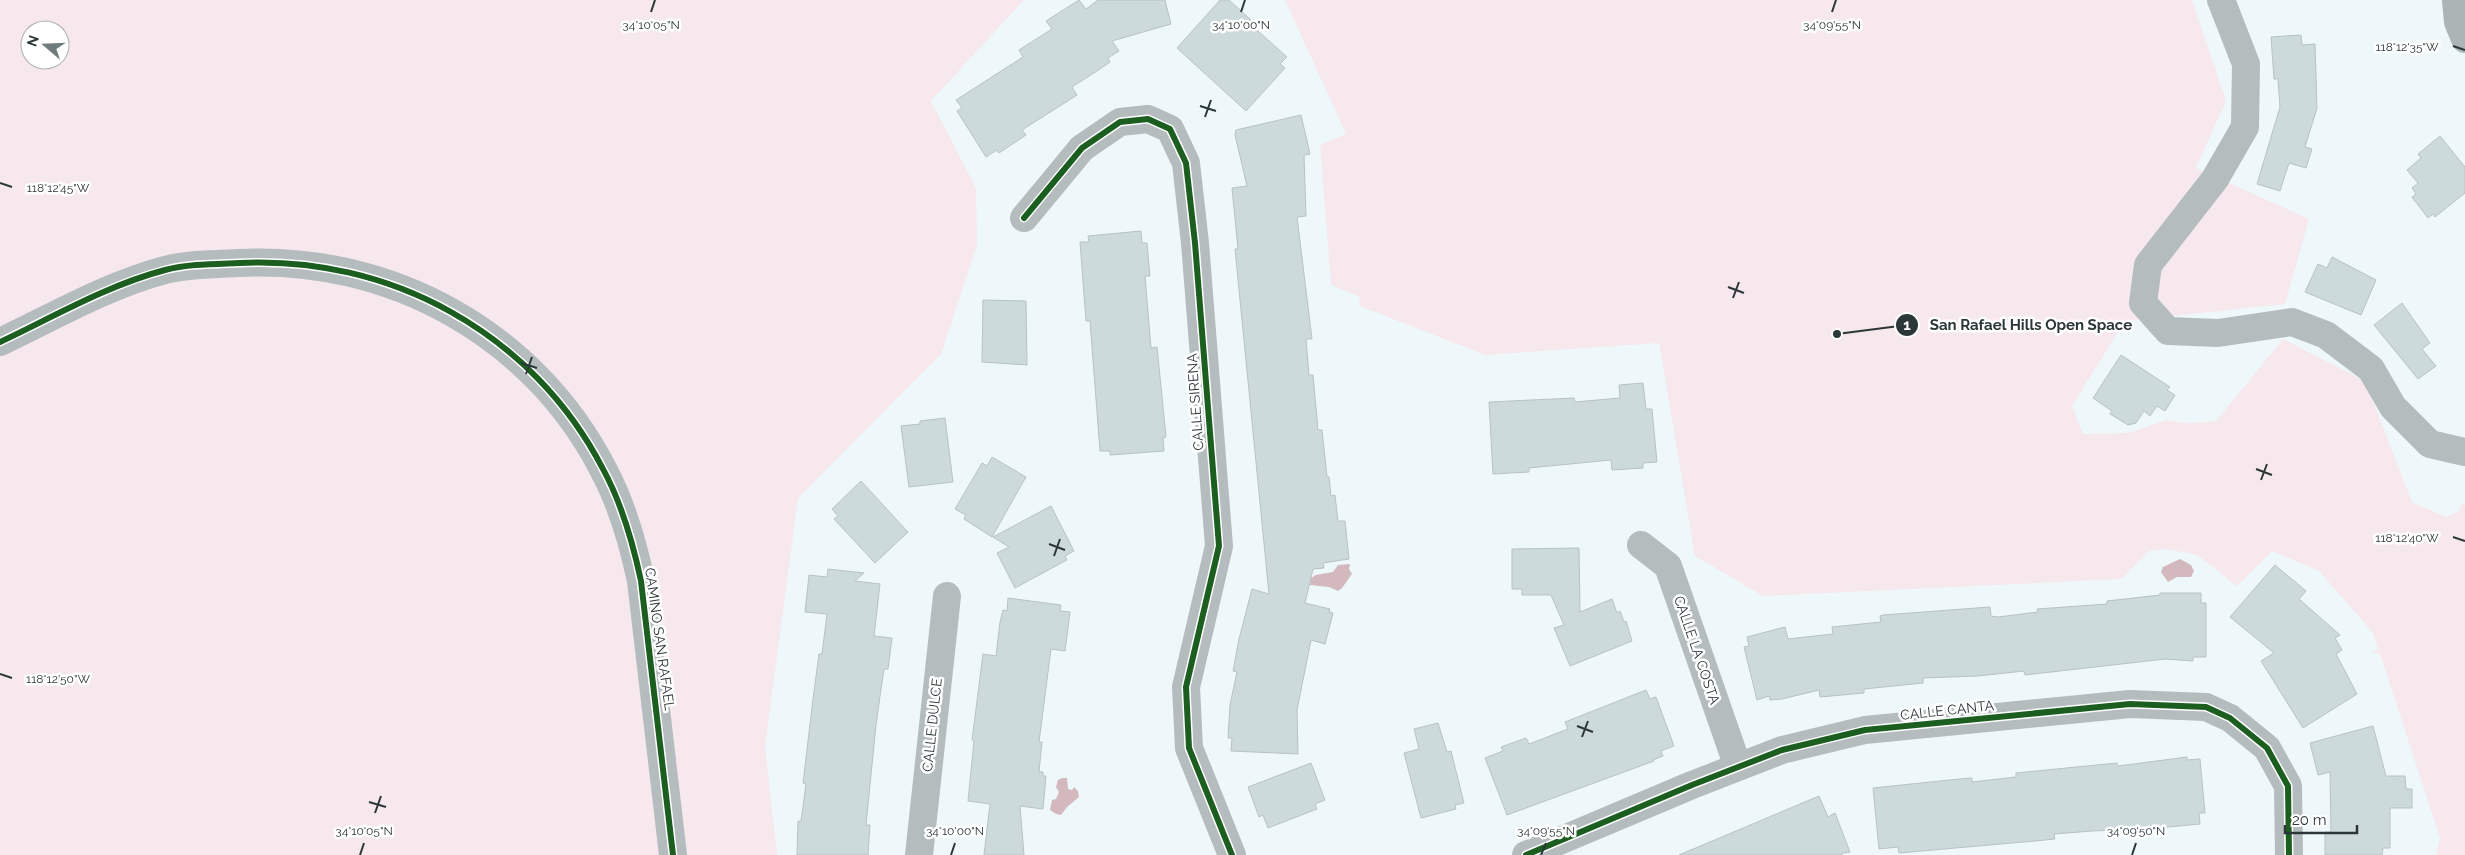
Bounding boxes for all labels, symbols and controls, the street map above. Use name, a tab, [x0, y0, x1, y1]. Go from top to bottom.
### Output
text: 34°10'05"N	[622, 18, 680, 32]
text: 34°10'00"N	[1212, 18, 1270, 32]
text: 34°09'55"N	[1803, 18, 1861, 32]
north arrow	[20, 20, 70, 70]
text: N	[23, 33, 42, 48]
text: 118°12'35"W	[2375, 40, 2439, 54]
text: 118°12'45"W	[27, 181, 90, 195]
callout: San Rafael Hills Open Space	[1894, 310, 2142, 340]
text: 1	[1903, 316, 1911, 334]
text: San Rafael Hills Open Space	[1930, 316, 2132, 334]
street label: CALLE SIRENA	[1184, 352, 1206, 451]
text: 118°12'40"W	[2375, 531, 2439, 545]
street label: CAMINO SAN RAFAEL	[642, 567, 678, 711]
street label: CALLE LA COSTA	[1671, 594, 1723, 707]
text: 118°12'50"W	[26, 672, 90, 686]
street label: CALLE DULCE	[919, 678, 945, 772]
street label: CALLE CANTA	[1899, 697, 1995, 723]
scale bar	[2285, 802, 2358, 834]
text: 20 m	[2292, 811, 2327, 829]
text: 34°10'05"N	[335, 824, 393, 838]
text: 34°10'00"N	[926, 824, 984, 838]
text: 34°09'55"N	[1517, 824, 1575, 838]
text: 34°09'50"N	[2107, 824, 2165, 838]

